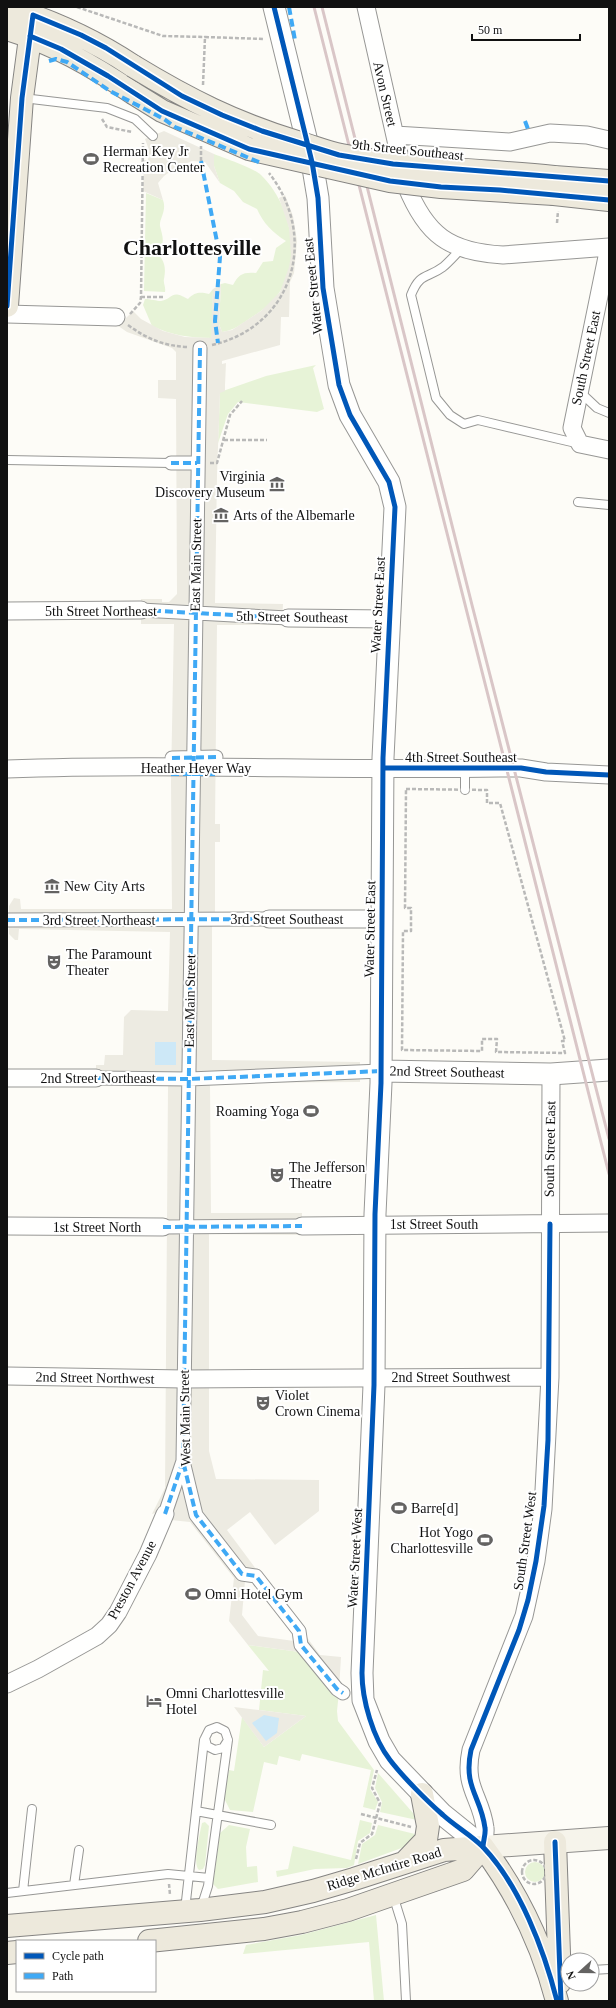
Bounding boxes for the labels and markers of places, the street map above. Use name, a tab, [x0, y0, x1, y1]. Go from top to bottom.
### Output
place label: Herman Key Jr Recreation Center	[103, 144, 205, 175]
sports icon: Herman Key Jr Recreation Center	[82, 150, 100, 168]
place label: Virginia Discovery Museum	[155, 469, 266, 500]
museum icon: Virginia Discovery Museum	[268, 475, 286, 493]
museum icon: Arts of the Albemarle	[212, 506, 230, 524]
place label: Arts of the Albemarle	[233, 508, 355, 523]
museum icon: New City Arts	[43, 877, 61, 895]
place label: New City Arts	[64, 879, 145, 894]
place label: The Paramount Theater	[66, 947, 152, 978]
theatre icon: The Paramount Theater	[45, 953, 63, 971]
sports icon: Roaming Yoga	[302, 1102, 320, 1120]
place label: Roaming Yoga	[216, 1104, 300, 1119]
place label: The Jefferson Theatre	[289, 1160, 365, 1191]
theatre icon: The Jefferson Theatre	[268, 1166, 286, 1184]
place label: Violet Crown Cinema	[275, 1388, 361, 1419]
theatre icon: Violet Crown Cinema	[254, 1394, 272, 1412]
sports icon: Barre[d]	[390, 1499, 408, 1517]
place label: Barre[d]	[411, 1501, 458, 1516]
place label: Hot Yogo Charlottesville	[391, 1525, 473, 1556]
sports icon: Hot Yogo Charlottesville	[476, 1531, 494, 1549]
sports icon: Omni Hotel Gym	[184, 1585, 202, 1603]
place label: Omni Hotel Gym	[205, 1587, 303, 1602]
place label: Omni Charlottesville Hotel	[166, 1686, 284, 1717]
hotel icon: Omni Charlottesville Hotel	[145, 1692, 163, 1710]

